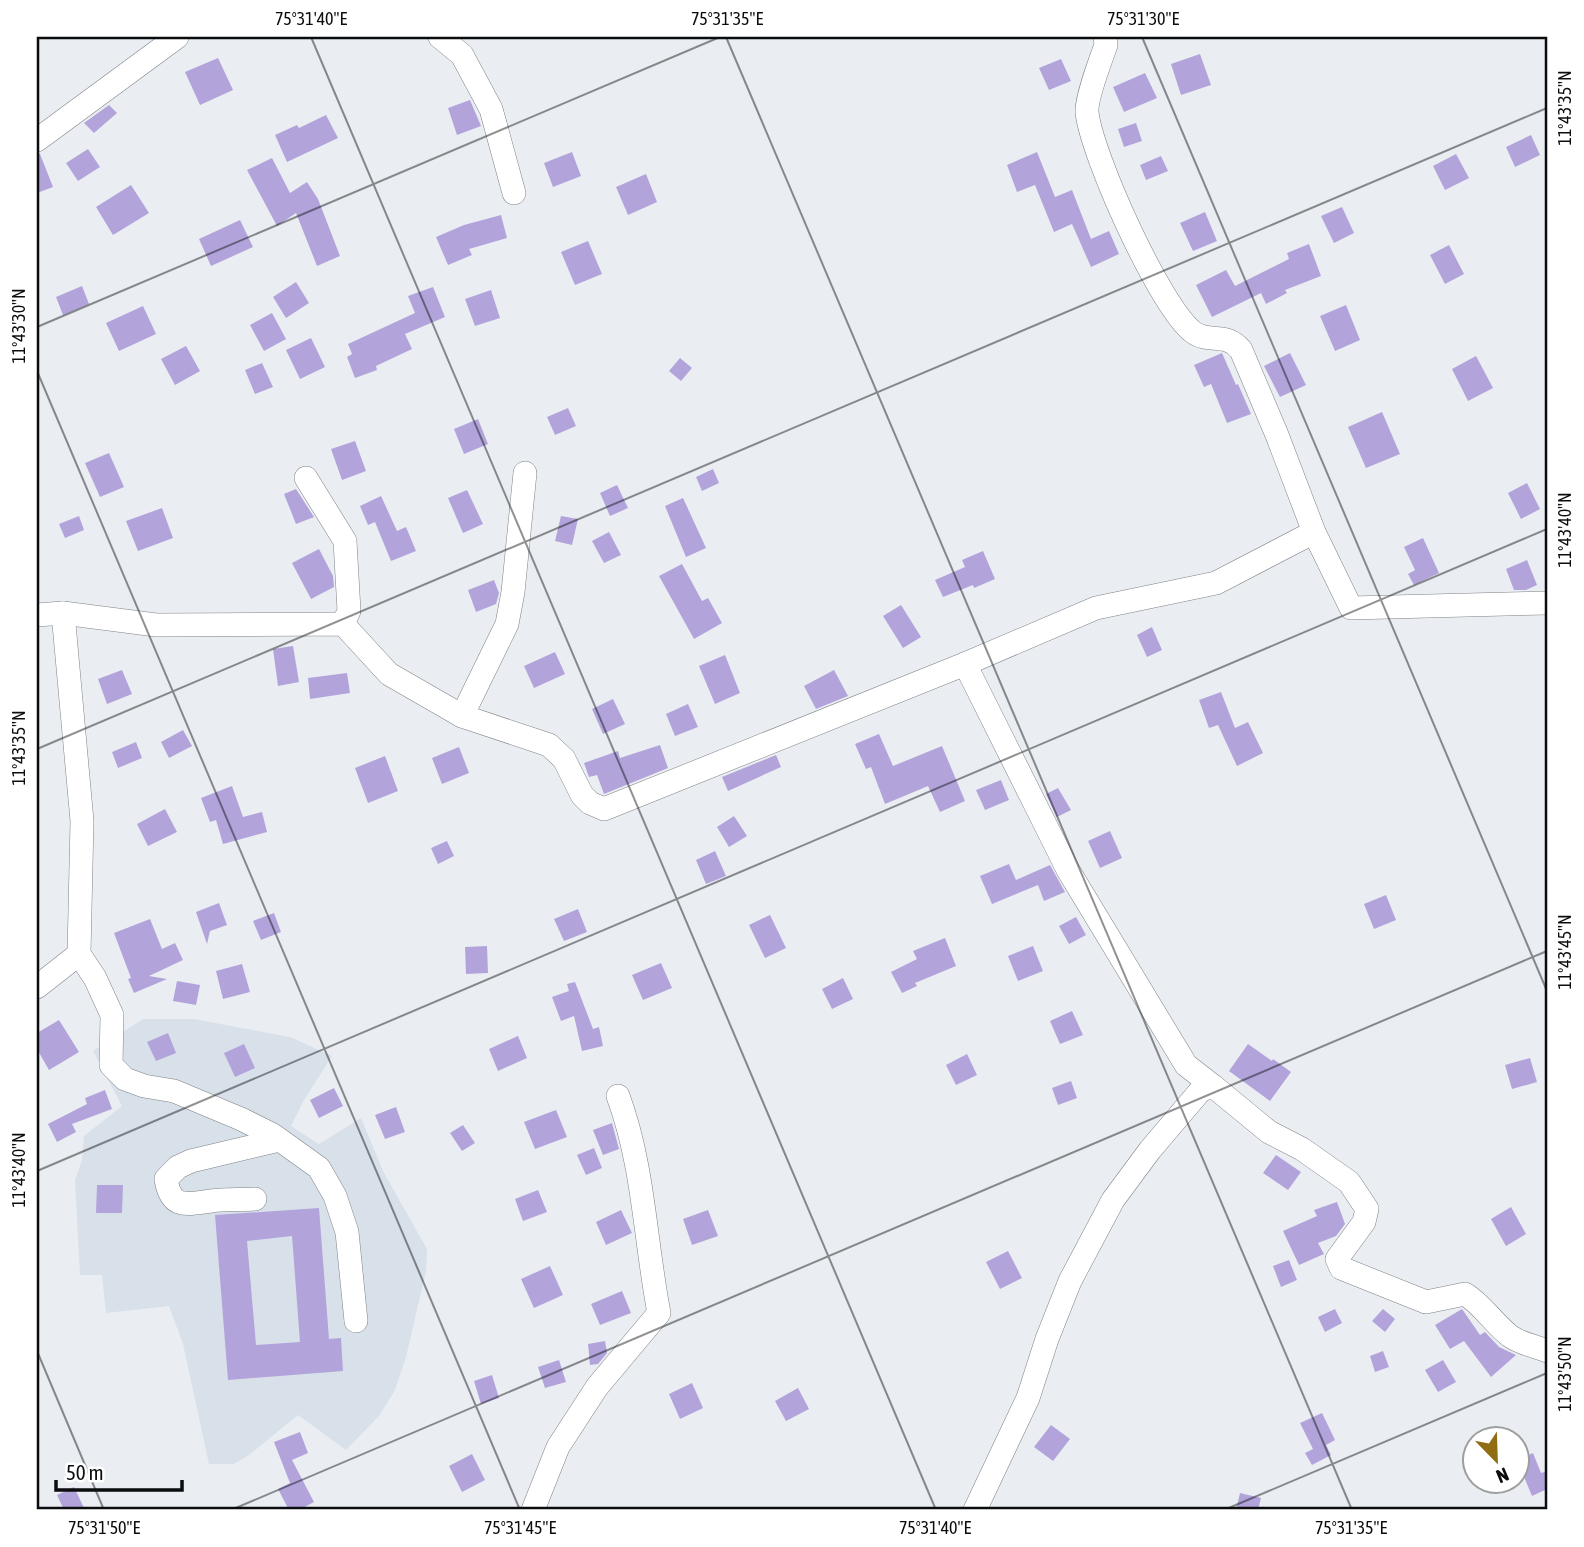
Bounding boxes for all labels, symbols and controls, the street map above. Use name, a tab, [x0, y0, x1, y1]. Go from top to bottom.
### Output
text: 75°31'40"E	[275, 8, 347, 29]
text: 75°31'35"E	[691, 8, 763, 29]
text: 75°31'30"E	[1107, 8, 1179, 29]
text: 11°43'35"N	[1554, 70, 1575, 146]
text: 11°43'30"N	[8, 288, 29, 364]
text: 11°43'40"N	[1554, 492, 1575, 568]
text: 11°43'35"N	[8, 710, 29, 786]
text: 11°43'45"N	[1554, 914, 1575, 990]
text: 11°43'40"N	[8, 1132, 29, 1208]
text: 11°43'50"N	[1554, 1336, 1575, 1412]
north arrow	[1462, 1424, 1532, 1494]
scale bar	[56, 1449, 182, 1493]
text: 50 m	[66, 1460, 104, 1484]
text: N	[1493, 1463, 1512, 1488]
text: 75°31'50"E	[68, 1517, 140, 1538]
text: 75°31'45"E	[484, 1517, 556, 1538]
text: 75°31'40"E	[899, 1517, 971, 1538]
text: 75°31'35"E	[1315, 1517, 1387, 1538]

